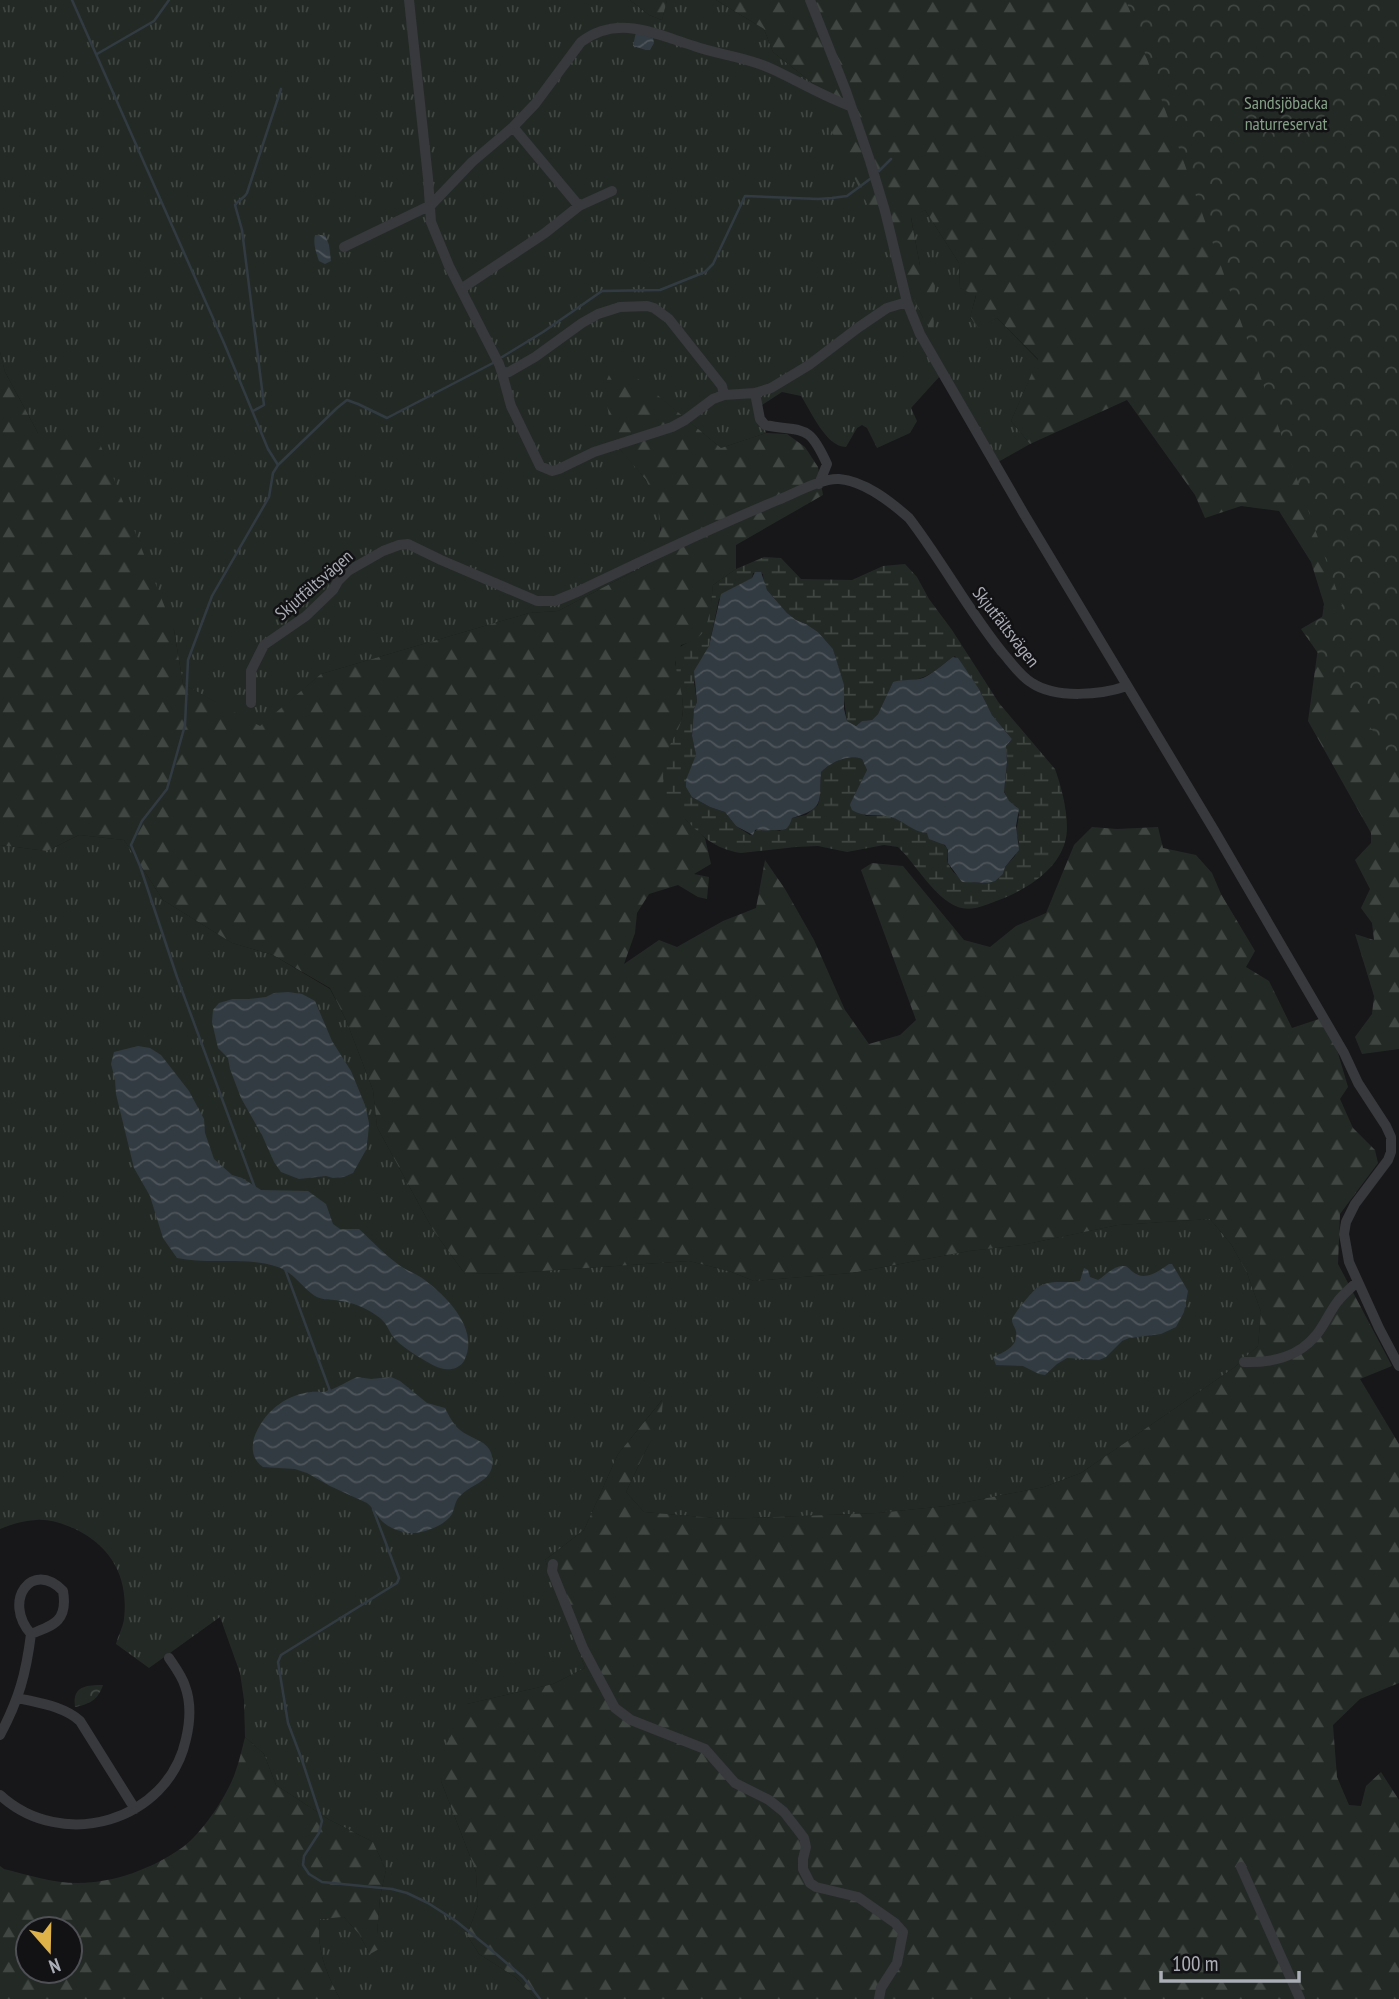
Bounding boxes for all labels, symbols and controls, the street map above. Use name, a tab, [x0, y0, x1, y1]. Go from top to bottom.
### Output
park label: Sandsjöbacka naturreservat	[1244, 91, 1328, 135]
street label: Skjutfältsvägen	[270, 545, 357, 625]
street label: Skjutfältsvägen	[968, 582, 1045, 671]
north arrow	[14, 1915, 84, 1985]
scale bar	[1161, 1940, 1299, 1984]
text: 100 m	[1172, 1950, 1218, 1977]
text: N	[46, 1953, 64, 1979]

